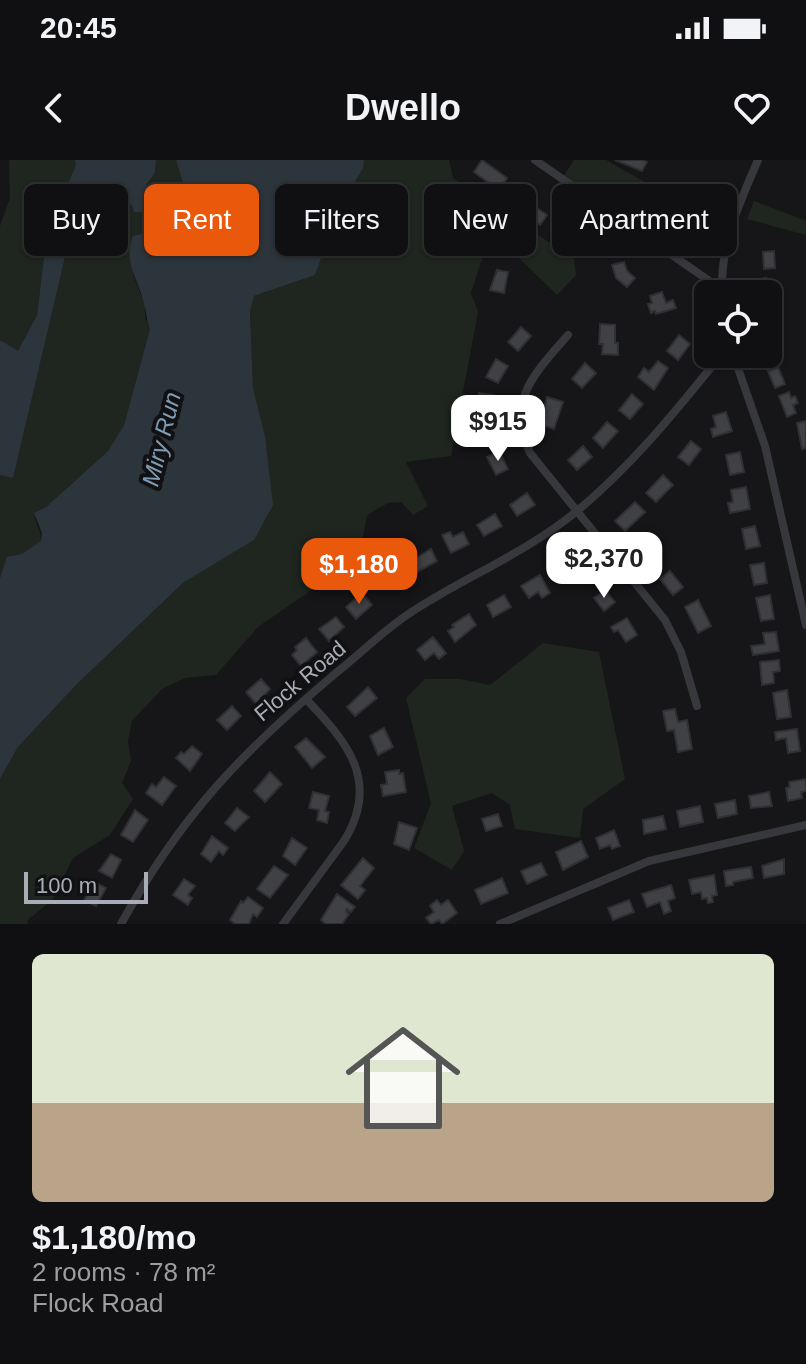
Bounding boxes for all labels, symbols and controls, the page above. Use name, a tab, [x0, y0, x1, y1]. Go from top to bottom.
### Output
text: 20:45	[40, 11, 117, 44]
icon: back	[32, 86, 76, 130]
icon: heart	[730, 86, 774, 130]
text: Dwello	[345, 87, 461, 128]
chip: Buy	[24, 184, 128, 256]
chip: Rent	[144, 184, 259, 256]
chip: Filters	[275, 184, 408, 256]
chip: New	[424, 184, 536, 256]
chip: Apartment	[552, 184, 737, 256]
map controls	[694, 280, 782, 368]
button: locate	[694, 280, 782, 368]
water label: Miry Run	[136, 389, 186, 489]
pin: $915	[451, 395, 545, 463]
text: $915	[469, 406, 527, 436]
pin: $2,370	[539, 532, 669, 600]
pin: $1,180	[294, 538, 424, 606]
text: $2,370	[564, 543, 644, 573]
text: $1,180	[319, 549, 399, 579]
street label: Flock Road	[249, 636, 351, 726]
scale bar	[24, 868, 148, 904]
text: 100 m	[36, 873, 97, 898]
icon: home	[331, 1006, 475, 1150]
text: $1,180/mo	[32, 1218, 196, 1256]
text: 2 rooms · 78 m²	[32, 1257, 216, 1287]
text: Flock Road	[32, 1288, 164, 1318]

